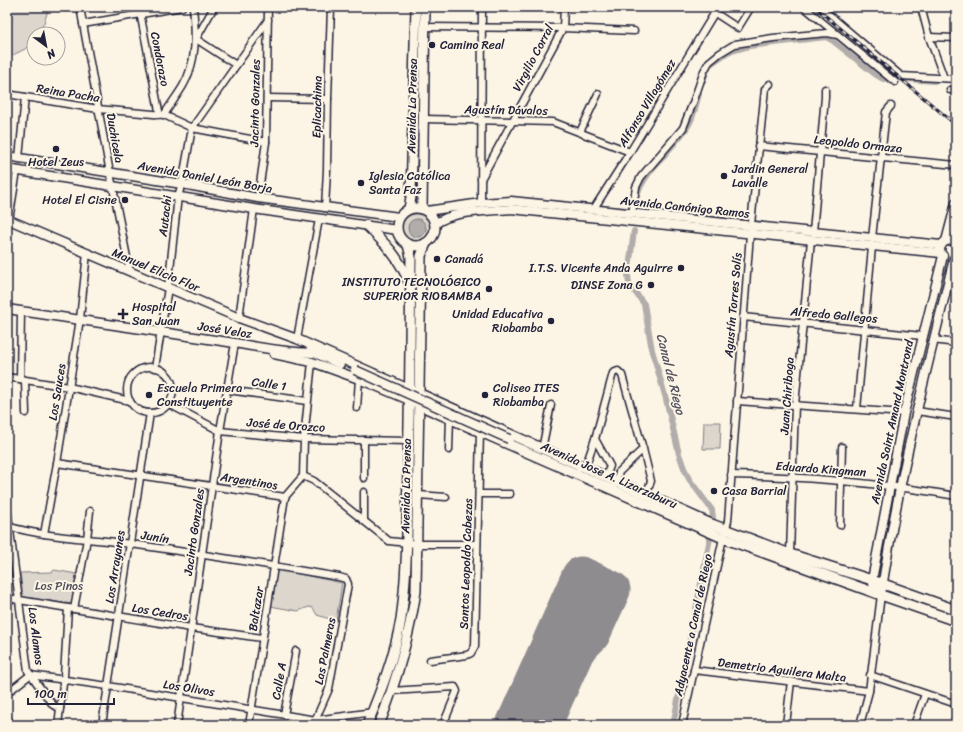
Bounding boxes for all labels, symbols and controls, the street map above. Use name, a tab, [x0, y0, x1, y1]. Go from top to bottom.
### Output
street label: Virgilio Corral	[506, 20, 560, 96]
north arrow	[26, 26, 66, 66]
street label: Condorazo	[144, 30, 176, 88]
place label: Camino Real	[440, 34, 505, 56]
marker: Camino Real	[427, 40, 437, 50]
text: N	[42, 43, 60, 64]
street label: Alfonso Villagómez	[611, 54, 682, 152]
street label: Jacinto Gonzales	[243, 58, 267, 148]
street label: Avenida La Prensa	[400, 58, 424, 155]
street label: Eplicachima	[305, 76, 329, 138]
street label: Reina Pacha	[35, 77, 102, 109]
street label: Agustín Dávalos	[463, 98, 548, 122]
street label: Duchicela	[100, 111, 130, 165]
street label: Leopoldo Ormaza	[813, 128, 903, 160]
marker: Hotel Zeus	[51, 144, 61, 154]
place label: Hotel Zeus	[28, 151, 84, 173]
street label: Avenida Daniel León Borja	[135, 154, 274, 200]
place label: Jardin General Lavalle	[731, 158, 809, 194]
place label: Iglesia Católica Santa Faz	[368, 165, 450, 201]
marker: Jardin General Lavalle	[719, 171, 729, 181]
marker: Iglesia Católica Santa Faz	[356, 178, 366, 188]
place label: Hotel El Cisne	[42, 189, 117, 211]
street label: Avenida Canónigo Ramos	[618, 189, 751, 225]
street label: Autachi	[151, 194, 179, 239]
marker: Hotel El Cisne	[120, 195, 130, 205]
street label: Manuel Elicio Flor	[109, 242, 204, 299]
place label: Canadá	[445, 248, 483, 270]
street label: Agustín Torres Solís	[717, 252, 749, 359]
marker: Canadá	[432, 254, 442, 264]
place label: I.T.S. Vicente Anda Aguirre	[528, 257, 673, 279]
marker: I.T.S. Vicente Anda Aguirre	[676, 263, 686, 273]
place label: INSTITUTO TECNOLÓGICO SUPERIOR RIOBAMBA	[341, 271, 481, 307]
place label: DINSE Zona G	[571, 274, 643, 296]
marker: DINSE Zona G	[646, 280, 656, 290]
marker: INSTITUTO TECNOLÓGICO SUPERIOR RIOBAMBA	[484, 284, 494, 294]
place label: Hospital San Juan	[132, 296, 180, 332]
street label: Alfredo Gallegos	[789, 300, 879, 330]
place label: Unidad Educativa Riobamba	[452, 303, 543, 339]
marker: Hospital San Juan	[117, 308, 129, 320]
street label: José Veloz	[195, 315, 254, 345]
marker: Unidad Educativa Riobamba	[546, 316, 556, 326]
water label: Canal de Riego	[650, 331, 693, 419]
street label: Avenida Saint Amand Montrond	[864, 336, 920, 507]
street label: Juan Chiriboga	[773, 356, 801, 437]
street label: Los Sauces	[42, 362, 72, 422]
street label: Calle 1	[250, 371, 288, 397]
place label: Escuela Primera Constituyente	[157, 377, 242, 413]
place label: Coliseo ITES Riobamba	[493, 377, 560, 413]
marker: Escuela Primera Constituyente	[144, 390, 154, 400]
marker: Coliseo ITES Riobamba	[480, 390, 490, 400]
street label: José de Orozco	[245, 411, 326, 439]
street label: Avenida Jose A. Lizarzaburu	[536, 435, 681, 515]
street label: Avenida La Prensa	[394, 438, 418, 535]
street label: Eduardo Kingman	[775, 455, 867, 483]
street label: Argentinos	[218, 465, 279, 496]
place label: Casa Barrial	[722, 480, 787, 502]
marker: Casa Barrial	[709, 486, 719, 496]
street label: Jacinto Gonzales	[177, 487, 211, 578]
street label: Santos Leopoldo Cabezas	[453, 498, 479, 630]
street label: Junín	[138, 524, 171, 550]
street label: Los Arrayanes	[98, 529, 132, 605]
street label: Adyacente a Canal de Riego	[667, 552, 719, 699]
park label: Los Pinos	[35, 575, 83, 597]
street label: Baltazar	[242, 584, 271, 633]
street label: Los Cedros	[130, 597, 190, 627]
street label: Los Alamos	[22, 606, 51, 667]
street label: Las Palmeras	[308, 615, 342, 687]
street label: Demetrio Aguilera Malta	[717, 651, 847, 689]
street label: Calle A	[265, 660, 293, 701]
street label: Los Olivos	[162, 673, 217, 703]
scale bar	[28, 680, 114, 706]
text: 100 m	[34, 683, 67, 705]

